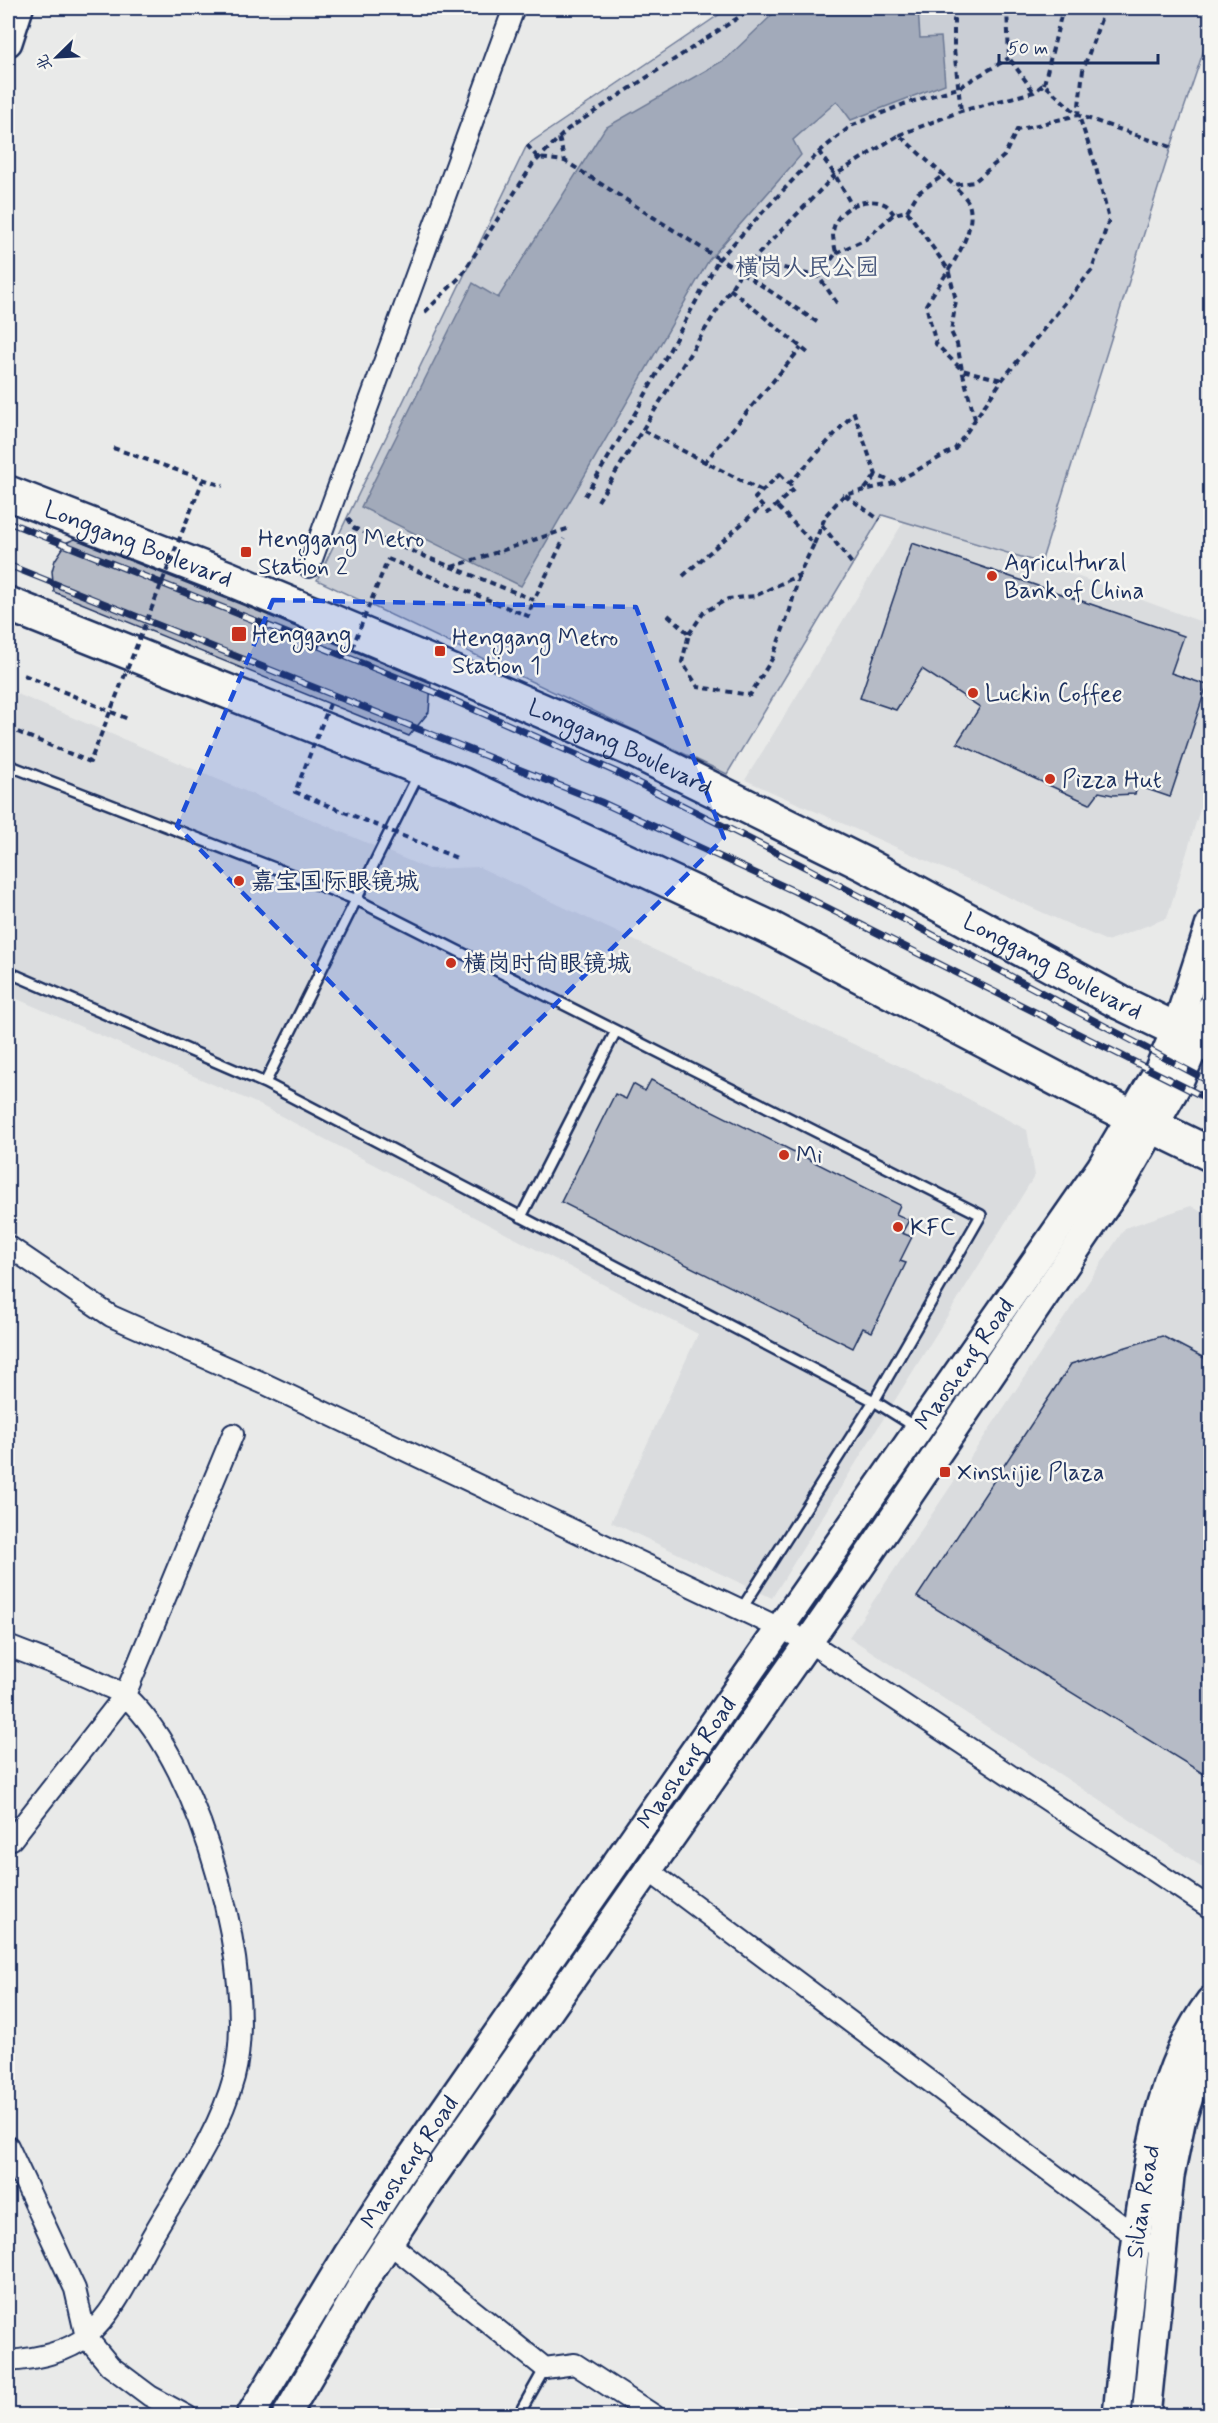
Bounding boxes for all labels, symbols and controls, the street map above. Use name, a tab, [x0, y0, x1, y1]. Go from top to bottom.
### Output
north arrow	[27, 27, 87, 87]
scale bar	[999, 27, 1158, 65]
text: 50 m	[1008, 37, 1048, 61]
text: 北	[32, 51, 58, 74]
park label: 横岗人民公园	[735, 253, 879, 284]
street label: Longgang Boulevard	[40, 495, 237, 595]
place label: Henggang Metro Station 2	[258, 524, 424, 583]
marker: Henggang Metro Station 2	[239, 545, 253, 559]
place label: Agricultural Bank of China	[1004, 548, 1144, 607]
marker: Agricultural Bank of China	[985, 569, 999, 583]
place label: Henggang	[252, 620, 351, 653]
place label: Henggang Metro Station 1	[452, 623, 618, 682]
marker: Henggang	[230, 625, 248, 643]
marker: Henggang Metro Station 1	[433, 644, 447, 658]
place label: Luckin Coffee	[985, 679, 1123, 710]
marker: Luckin Coffee	[966, 686, 980, 700]
street label: Longgang Boulevard	[523, 693, 717, 804]
place label: Pizza Hut	[1062, 765, 1162, 796]
marker: Pizza Hut	[1043, 772, 1057, 786]
place label: 嘉宝国际眼镜城	[251, 867, 419, 898]
marker: 嘉宝国际眼镜城	[232, 874, 246, 888]
street label: Longgang Boulevard	[957, 906, 1147, 1028]
place label: 横岗时尚眼镜城	[463, 949, 631, 980]
marker: 横岗时尚眼镜城	[444, 956, 458, 970]
place label: Mi	[796, 1141, 822, 1172]
marker: Mi	[777, 1148, 791, 1162]
place label: KFC	[910, 1213, 955, 1244]
marker: KFC	[891, 1220, 905, 1234]
street label: Maosheng Road	[908, 1292, 1022, 1437]
place label: Xinshijie Plaza	[957, 1458, 1105, 1489]
marker: Xinshijie Plaza	[938, 1465, 952, 1479]
street label: Maosheng Road	[631, 1691, 744, 1836]
street label: Maosheng Road	[354, 2090, 467, 2235]
street label: Silian Road	[1120, 2142, 1169, 2260]

